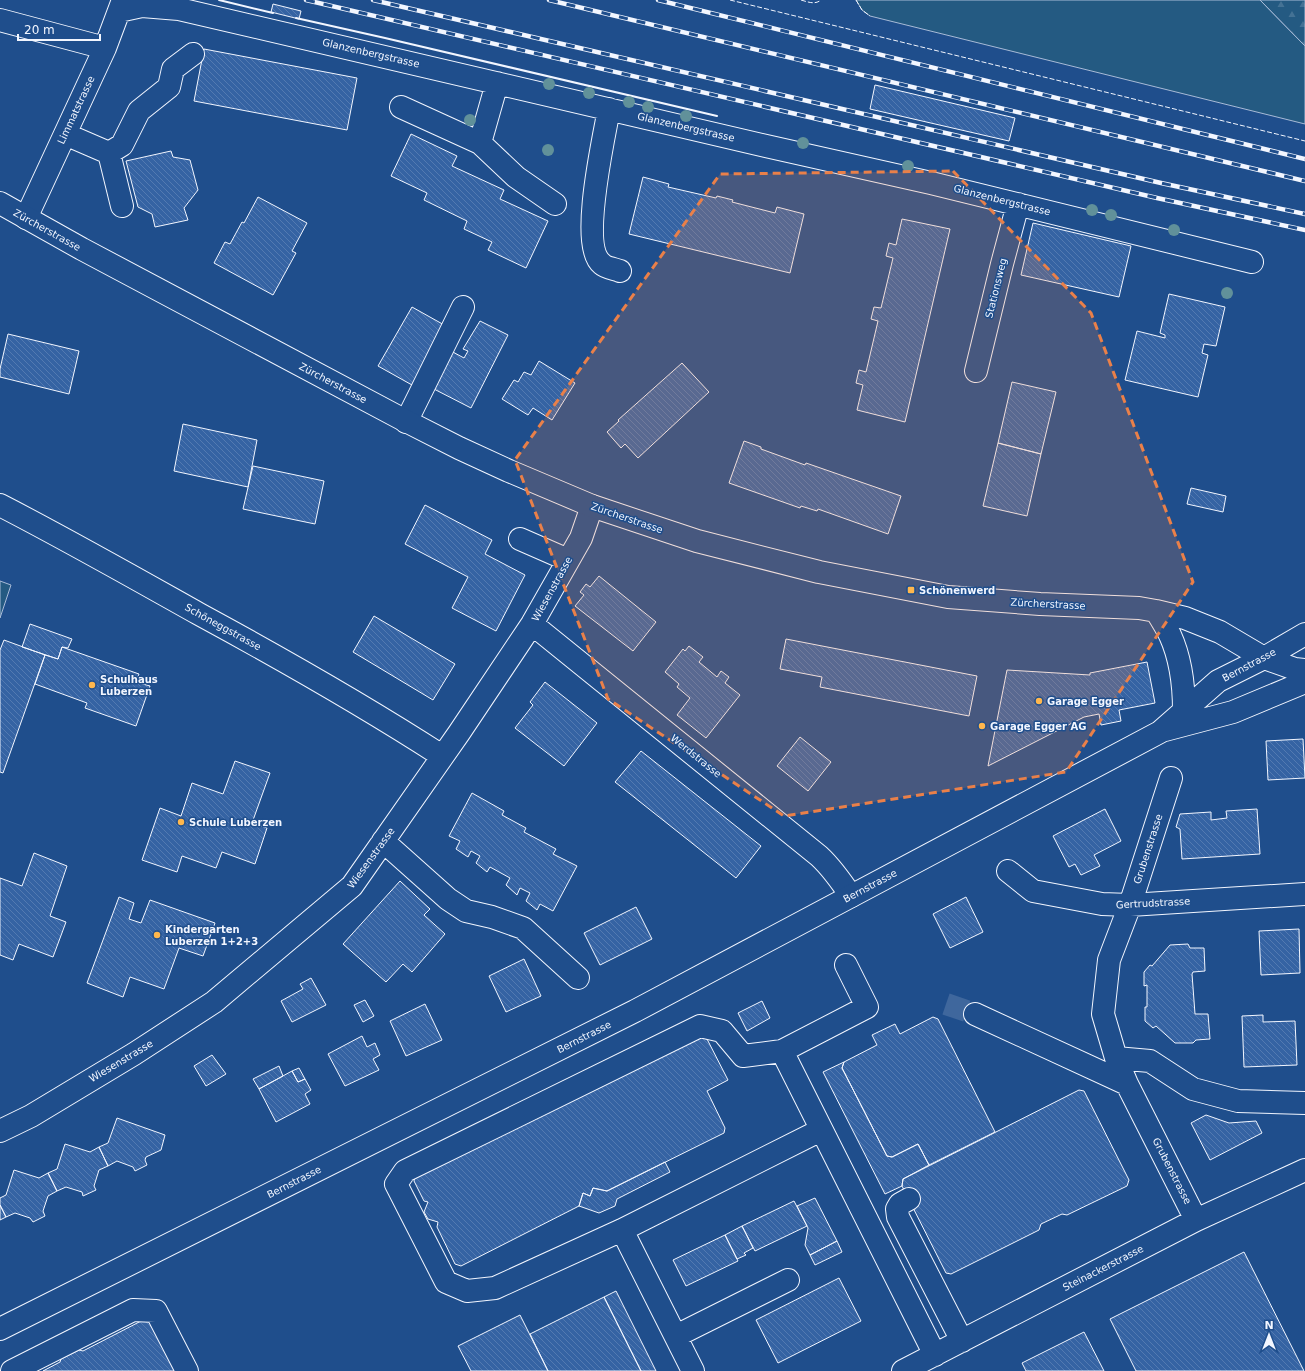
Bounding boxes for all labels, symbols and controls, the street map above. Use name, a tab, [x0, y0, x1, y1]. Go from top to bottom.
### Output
scale bar	[18, 16, 100, 42]
text: 20 m	[24, 23, 55, 37]
street label: Glanzenbergstrasse	[321, 36, 421, 70]
street label: Limmatstrasse	[55, 74, 97, 146]
street label: Glanzenbergstrasse	[636, 110, 736, 144]
street label: Glanzenbergstrasse	[952, 183, 1052, 217]
street label: Zürcherstrasse	[11, 207, 83, 253]
street label: Stationsweg	[983, 257, 1009, 319]
street label: Zürcherstrasse	[297, 361, 369, 405]
street label: Zürcherstrasse	[590, 501, 664, 535]
street label: Wiesenstrasse	[530, 555, 574, 623]
marker: Schönenwerd	[906, 585, 916, 595]
place label: Schönenwerd	[919, 585, 995, 596]
street label: Zürcherstrasse	[1010, 597, 1086, 611]
street label: Schöneggstrasse	[183, 601, 263, 653]
street label: Bernstrasse	[1220, 646, 1278, 684]
place label: Schulhaus Luberzen	[100, 674, 158, 697]
marker: Schulhaus Luberzen	[87, 680, 97, 690]
marker: Garage Egger	[1034, 696, 1044, 706]
place label: Garage Egger	[1047, 696, 1124, 707]
marker: Garage Egger AG	[977, 721, 987, 731]
place label: Garage Egger AG	[990, 721, 1086, 732]
street label: Werdstrasse	[669, 732, 723, 780]
street label: Grubenstrasse	[1131, 813, 1165, 885]
marker: Schule Luberzen	[176, 817, 186, 827]
place label: Schule Luberzen	[189, 817, 282, 828]
street label: Wiesenstrasse	[345, 826, 397, 890]
street label: Bernstrasse	[841, 867, 899, 905]
street label: Gertrudstrasse	[1115, 896, 1191, 910]
place label: Kindergarten Luberzen 1+2+3	[165, 924, 258, 947]
marker: Kindergarten Luberzen 1+2+3	[152, 930, 162, 940]
street label: Bernstrasse	[555, 1019, 613, 1055]
street label: Wiesenstrasse	[87, 1038, 155, 1084]
street label: Grubenstrasse	[1151, 1136, 1193, 1206]
street label: Bernstrasse	[265, 1164, 323, 1200]
street label: Steinackerstrasse	[1061, 1243, 1145, 1293]
north arrow	[1249, 1315, 1289, 1355]
text: N	[1264, 1319, 1274, 1332]

